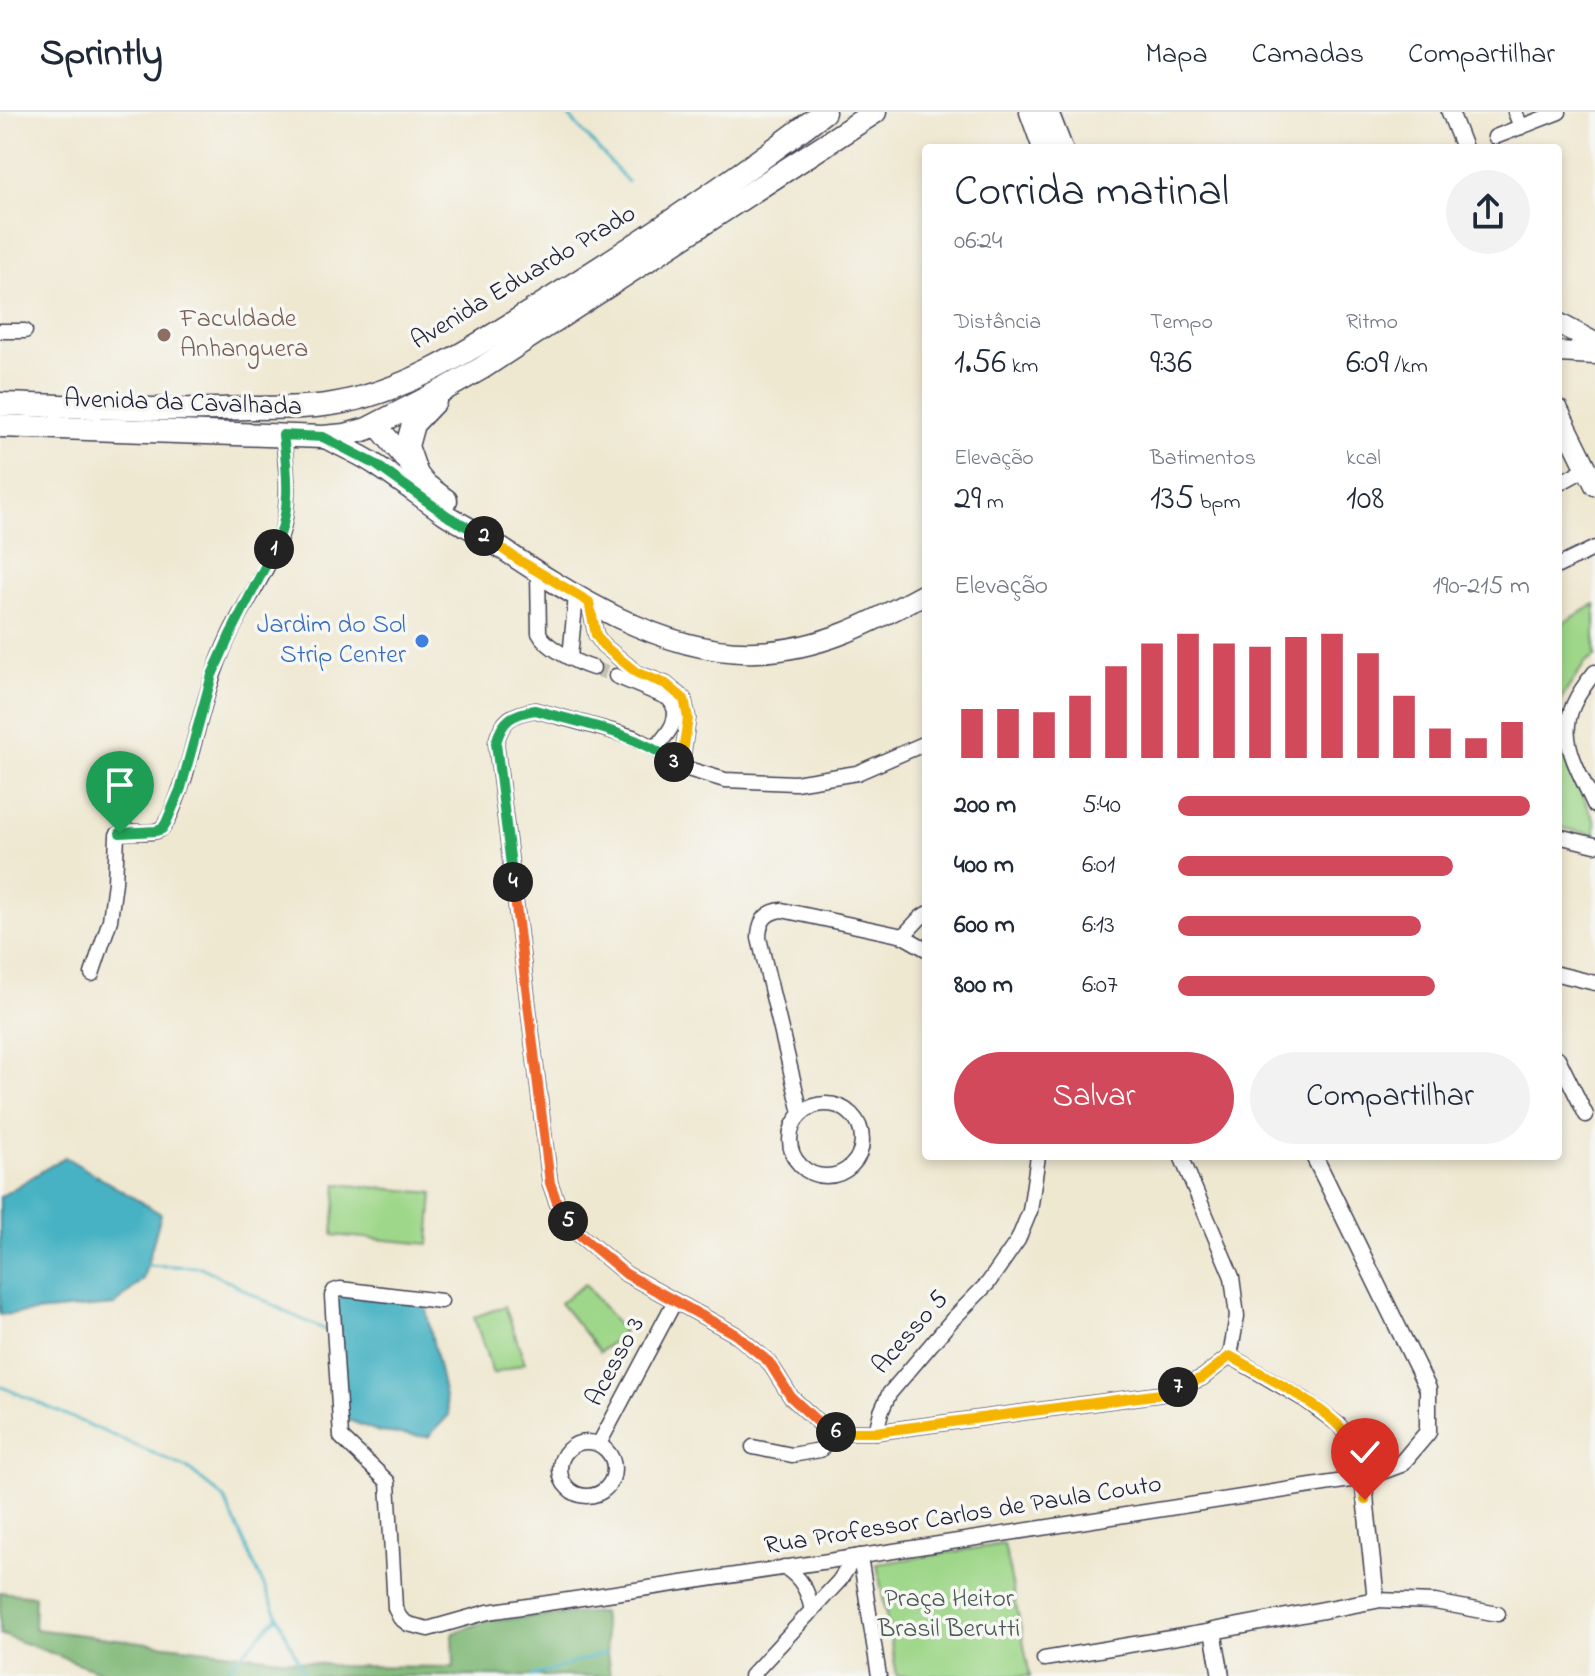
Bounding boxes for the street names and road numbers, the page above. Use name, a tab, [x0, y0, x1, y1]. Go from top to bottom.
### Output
street label: Avenida Eduardo Prado	[404, 196, 644, 360]
street label: Avenida da Cavalhada	[63, 381, 303, 427]
street label: Acesso 5	[864, 1282, 958, 1383]
street label: Acesso 3	[577, 1311, 655, 1413]
street label: Rua Professor Carlos de Paula Couto	[762, 1466, 1164, 1566]

